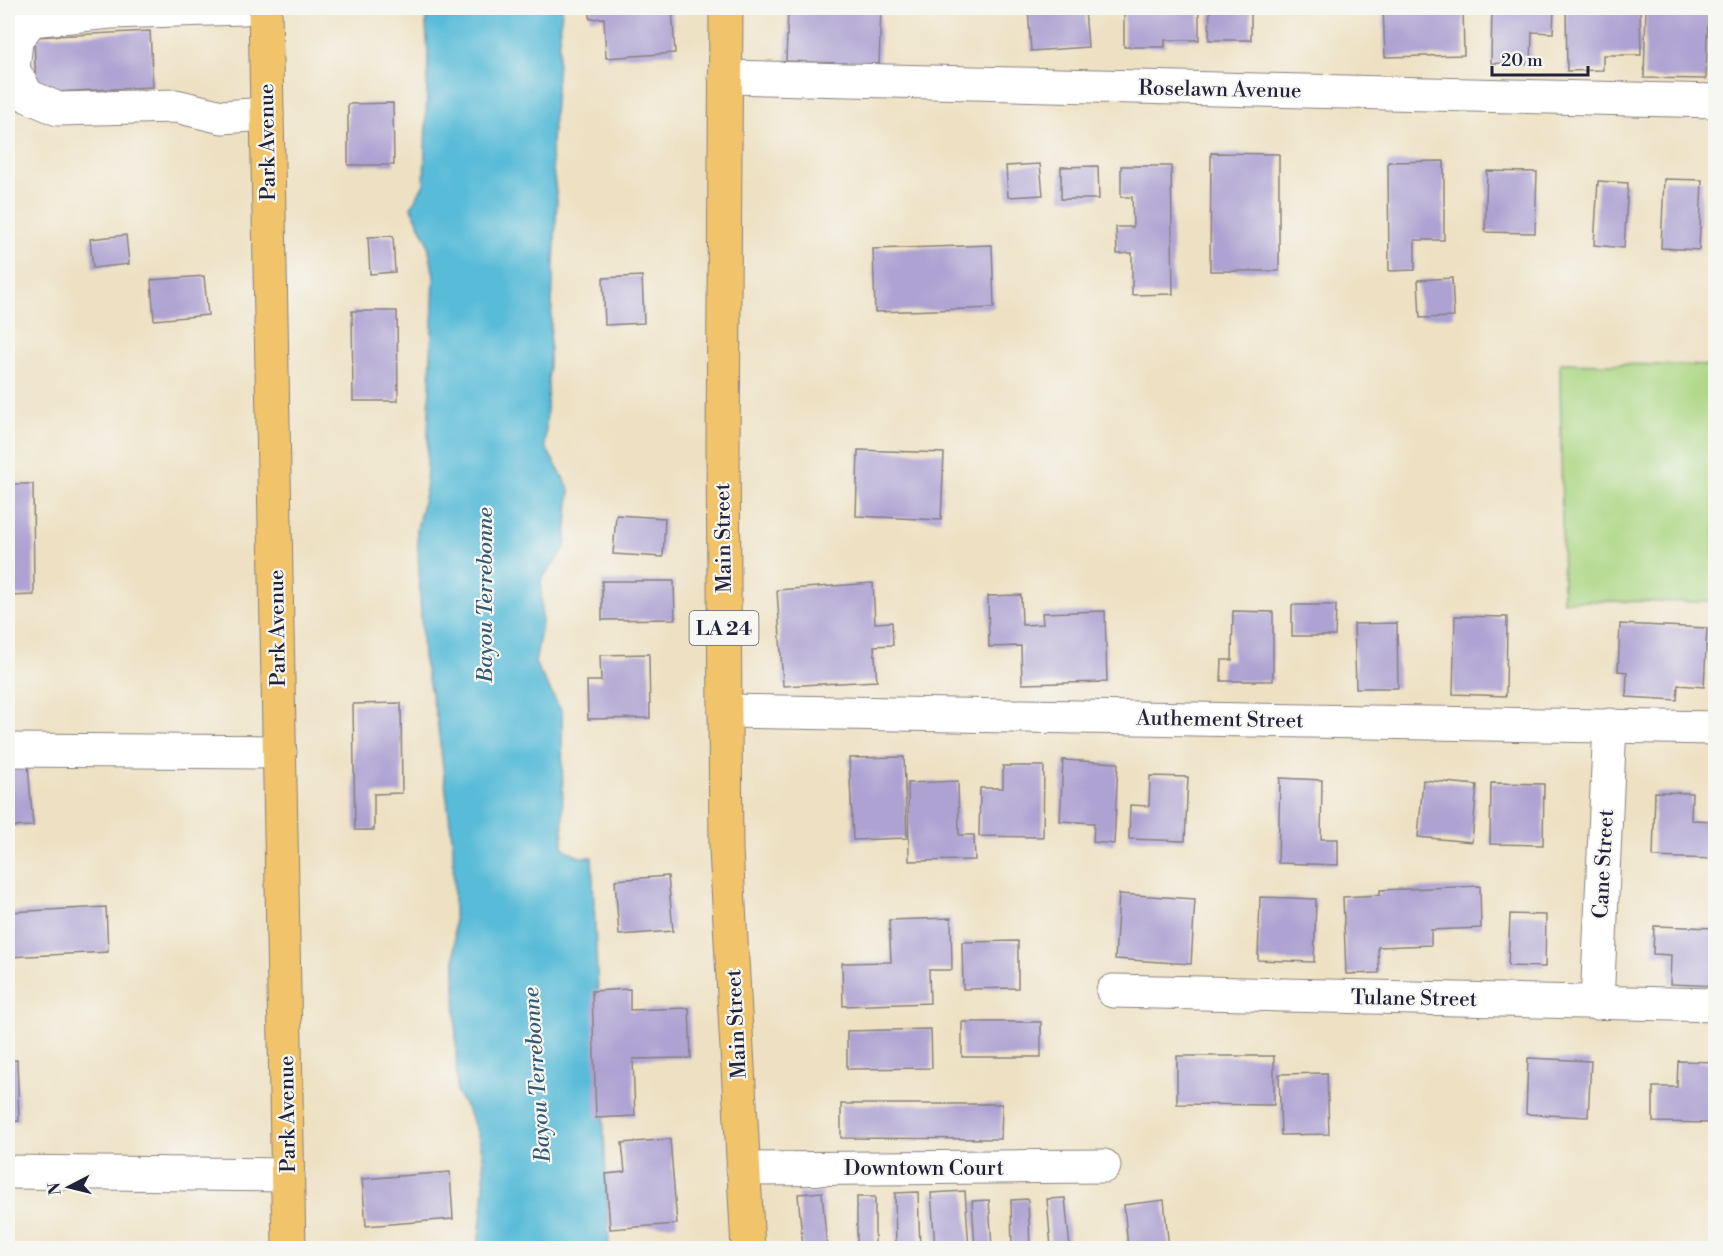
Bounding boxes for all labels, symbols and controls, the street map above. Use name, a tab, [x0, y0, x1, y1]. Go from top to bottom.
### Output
scale bar	[1492, 39, 1588, 77]
text: 20 m	[1501, 49, 1543, 72]
street label: Roselawn Avenue	[1138, 76, 1302, 104]
street label: Park Avenue	[254, 83, 282, 201]
street label: Main Street	[710, 482, 738, 593]
water label: Bayou Terrebonne	[472, 507, 499, 684]
street label: Park Avenue	[264, 569, 292, 687]
road number: LA 24	[690, 611, 758, 645]
street label: Authement Street	[1135, 706, 1304, 734]
street label: Cane Street	[1588, 808, 1620, 919]
street label: Main Street	[721, 968, 753, 1080]
street label: Tulane Street	[1351, 985, 1478, 1013]
water label: Bayou Terrebonne	[518, 986, 557, 1164]
street label: Park Avenue	[274, 1055, 302, 1173]
street label: Downtown Court	[844, 1156, 1005, 1182]
north arrow	[39, 1157, 99, 1217]
text: N	[44, 1181, 66, 1196]

